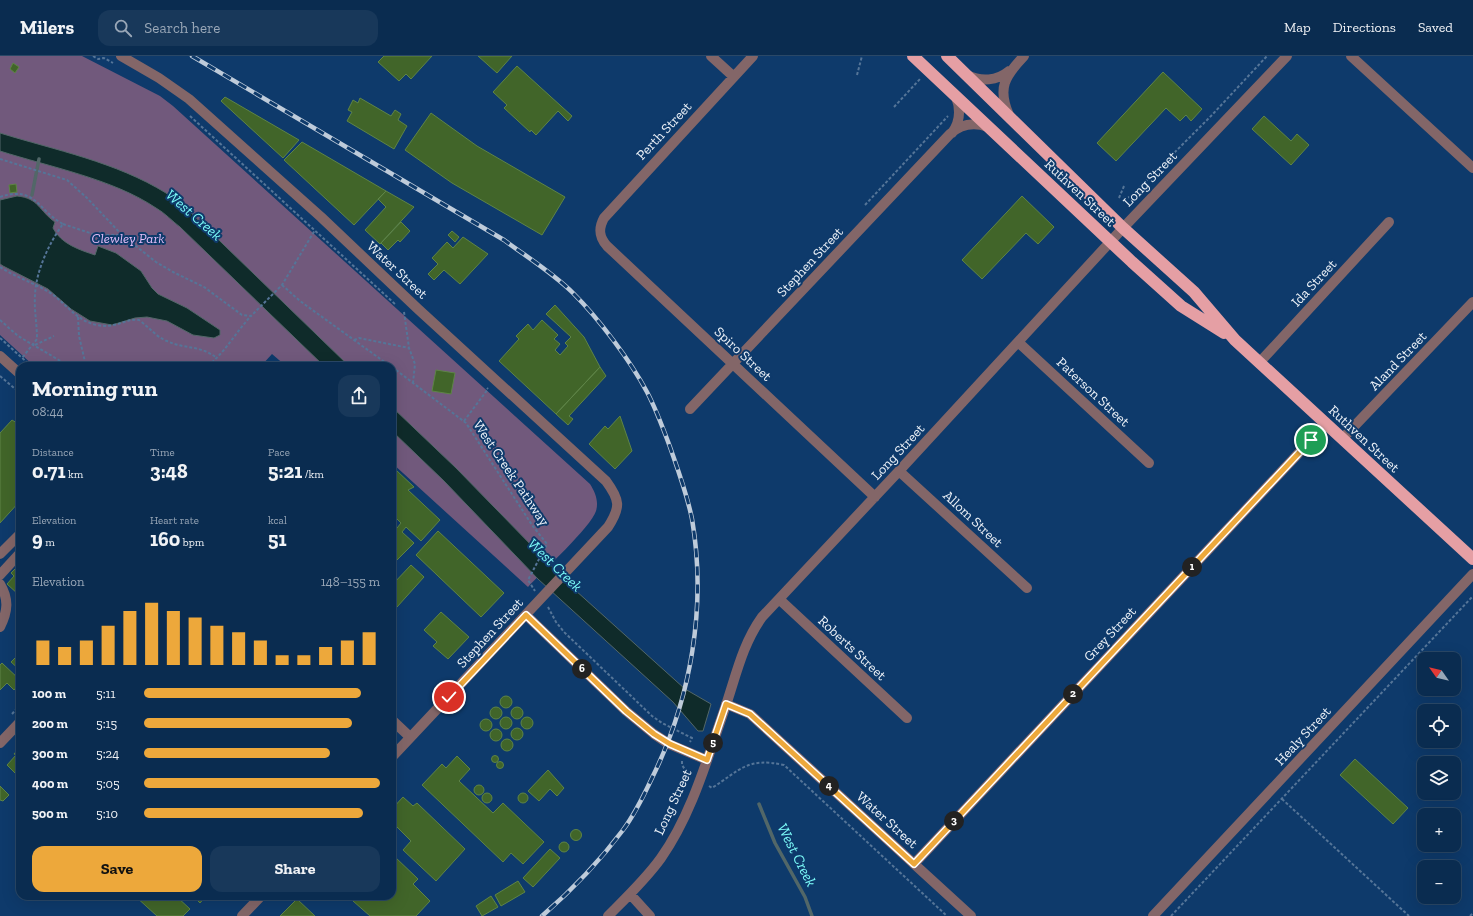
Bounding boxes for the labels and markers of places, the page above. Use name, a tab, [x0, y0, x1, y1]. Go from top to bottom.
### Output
pin	[1294, 423, 1328, 457]
pin: 1	[1182, 557, 1202, 577]
pin: 6	[572, 659, 592, 679]
pin	[432, 680, 466, 714]
pin: 2	[1063, 684, 1083, 704]
pin: 5	[703, 733, 723, 753]
pin: 4	[819, 776, 839, 796]
pin: 3	[944, 811, 964, 831]

